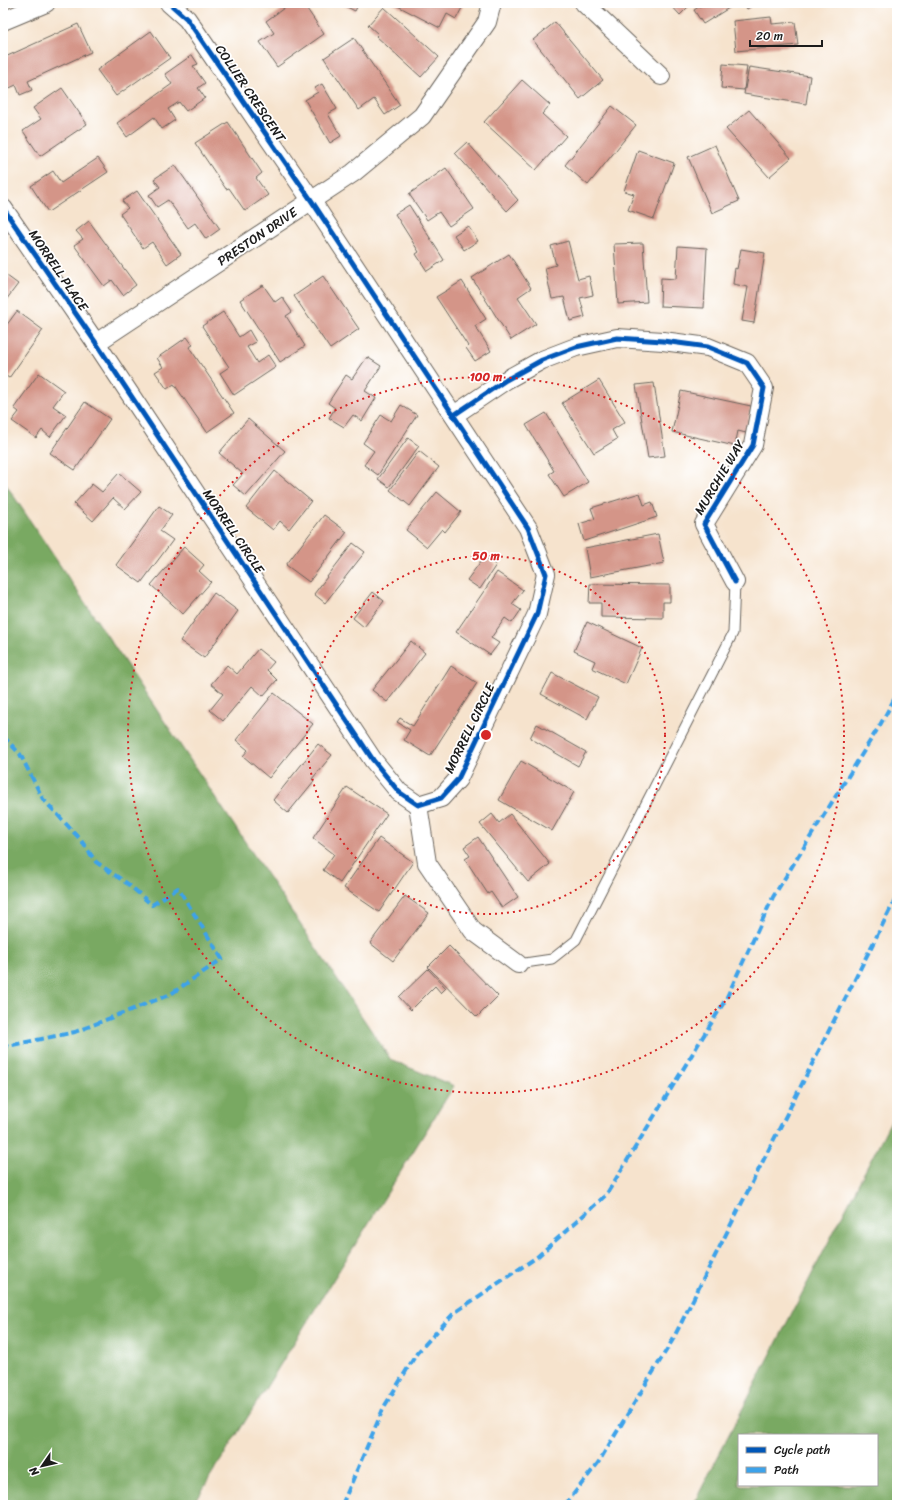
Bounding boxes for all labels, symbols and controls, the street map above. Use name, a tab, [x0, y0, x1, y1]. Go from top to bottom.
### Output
scale bar	[750, 22, 822, 48]
text: 20 m	[756, 25, 783, 47]
street label: COLLIER CRESCENT	[209, 40, 292, 148]
street label: PRESTON DRIVE	[212, 201, 303, 272]
street label: MORRELL PLACE	[23, 225, 95, 317]
text: 100 m	[470, 366, 503, 388]
street label: MURCHIE WAY	[688, 434, 751, 519]
street label: MORRELL CIRCLE	[197, 484, 271, 579]
text: 50 m	[472, 545, 500, 567]
street label: MORRELL CIRCLE	[438, 678, 502, 777]
centre of rings	[479, 728, 493, 742]
legend	[738, 1434, 878, 1486]
text: Cycle path	[774, 1439, 830, 1461]
north arrow	[22, 1446, 62, 1486]
text: Path	[774, 1459, 799, 1481]
text: N	[24, 1463, 45, 1481]

